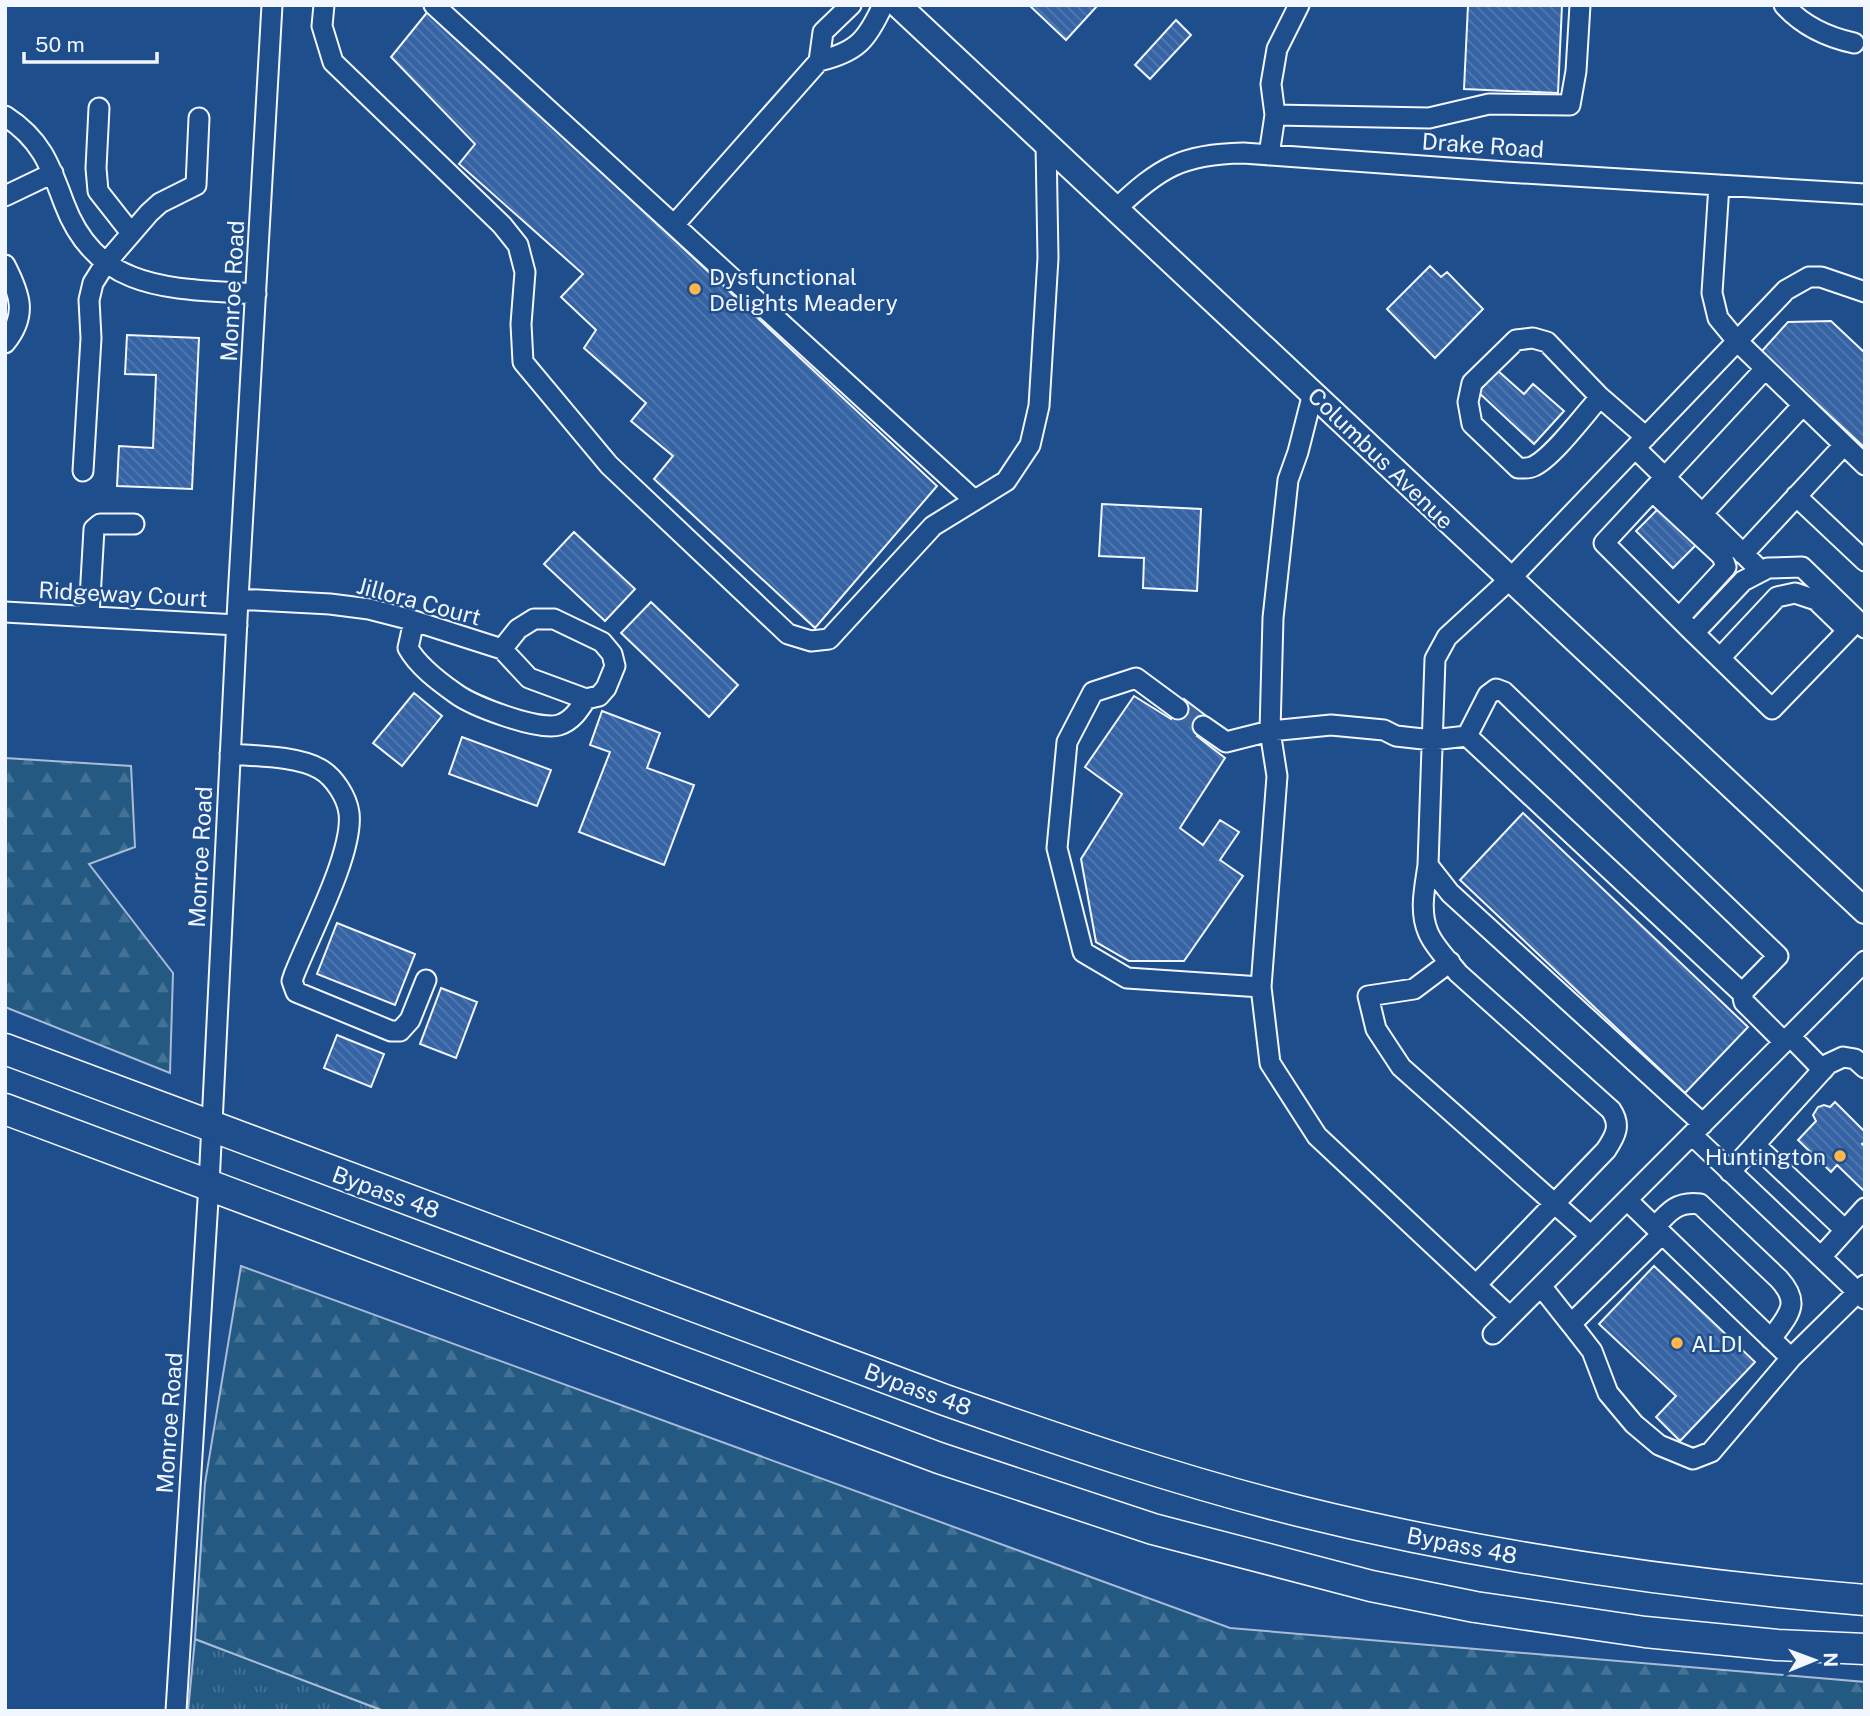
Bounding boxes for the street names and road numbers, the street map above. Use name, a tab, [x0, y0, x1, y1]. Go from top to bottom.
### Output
street label: Drake Road	[1421, 127, 1545, 163]
street label: Monroe Road	[215, 220, 249, 362]
street label: Columbus Avenue	[1303, 382, 1459, 534]
street label: Jillora Court	[354, 571, 484, 631]
street label: Ridgeway Court	[38, 576, 208, 612]
street label: Monroe Road	[183, 786, 217, 928]
street label: Bypass 48	[329, 1160, 443, 1224]
street label: Monroe Road	[151, 1352, 187, 1494]
street label: Bypass 48	[861, 1357, 975, 1421]
street label: Bypass 48	[1404, 1521, 1520, 1569]

